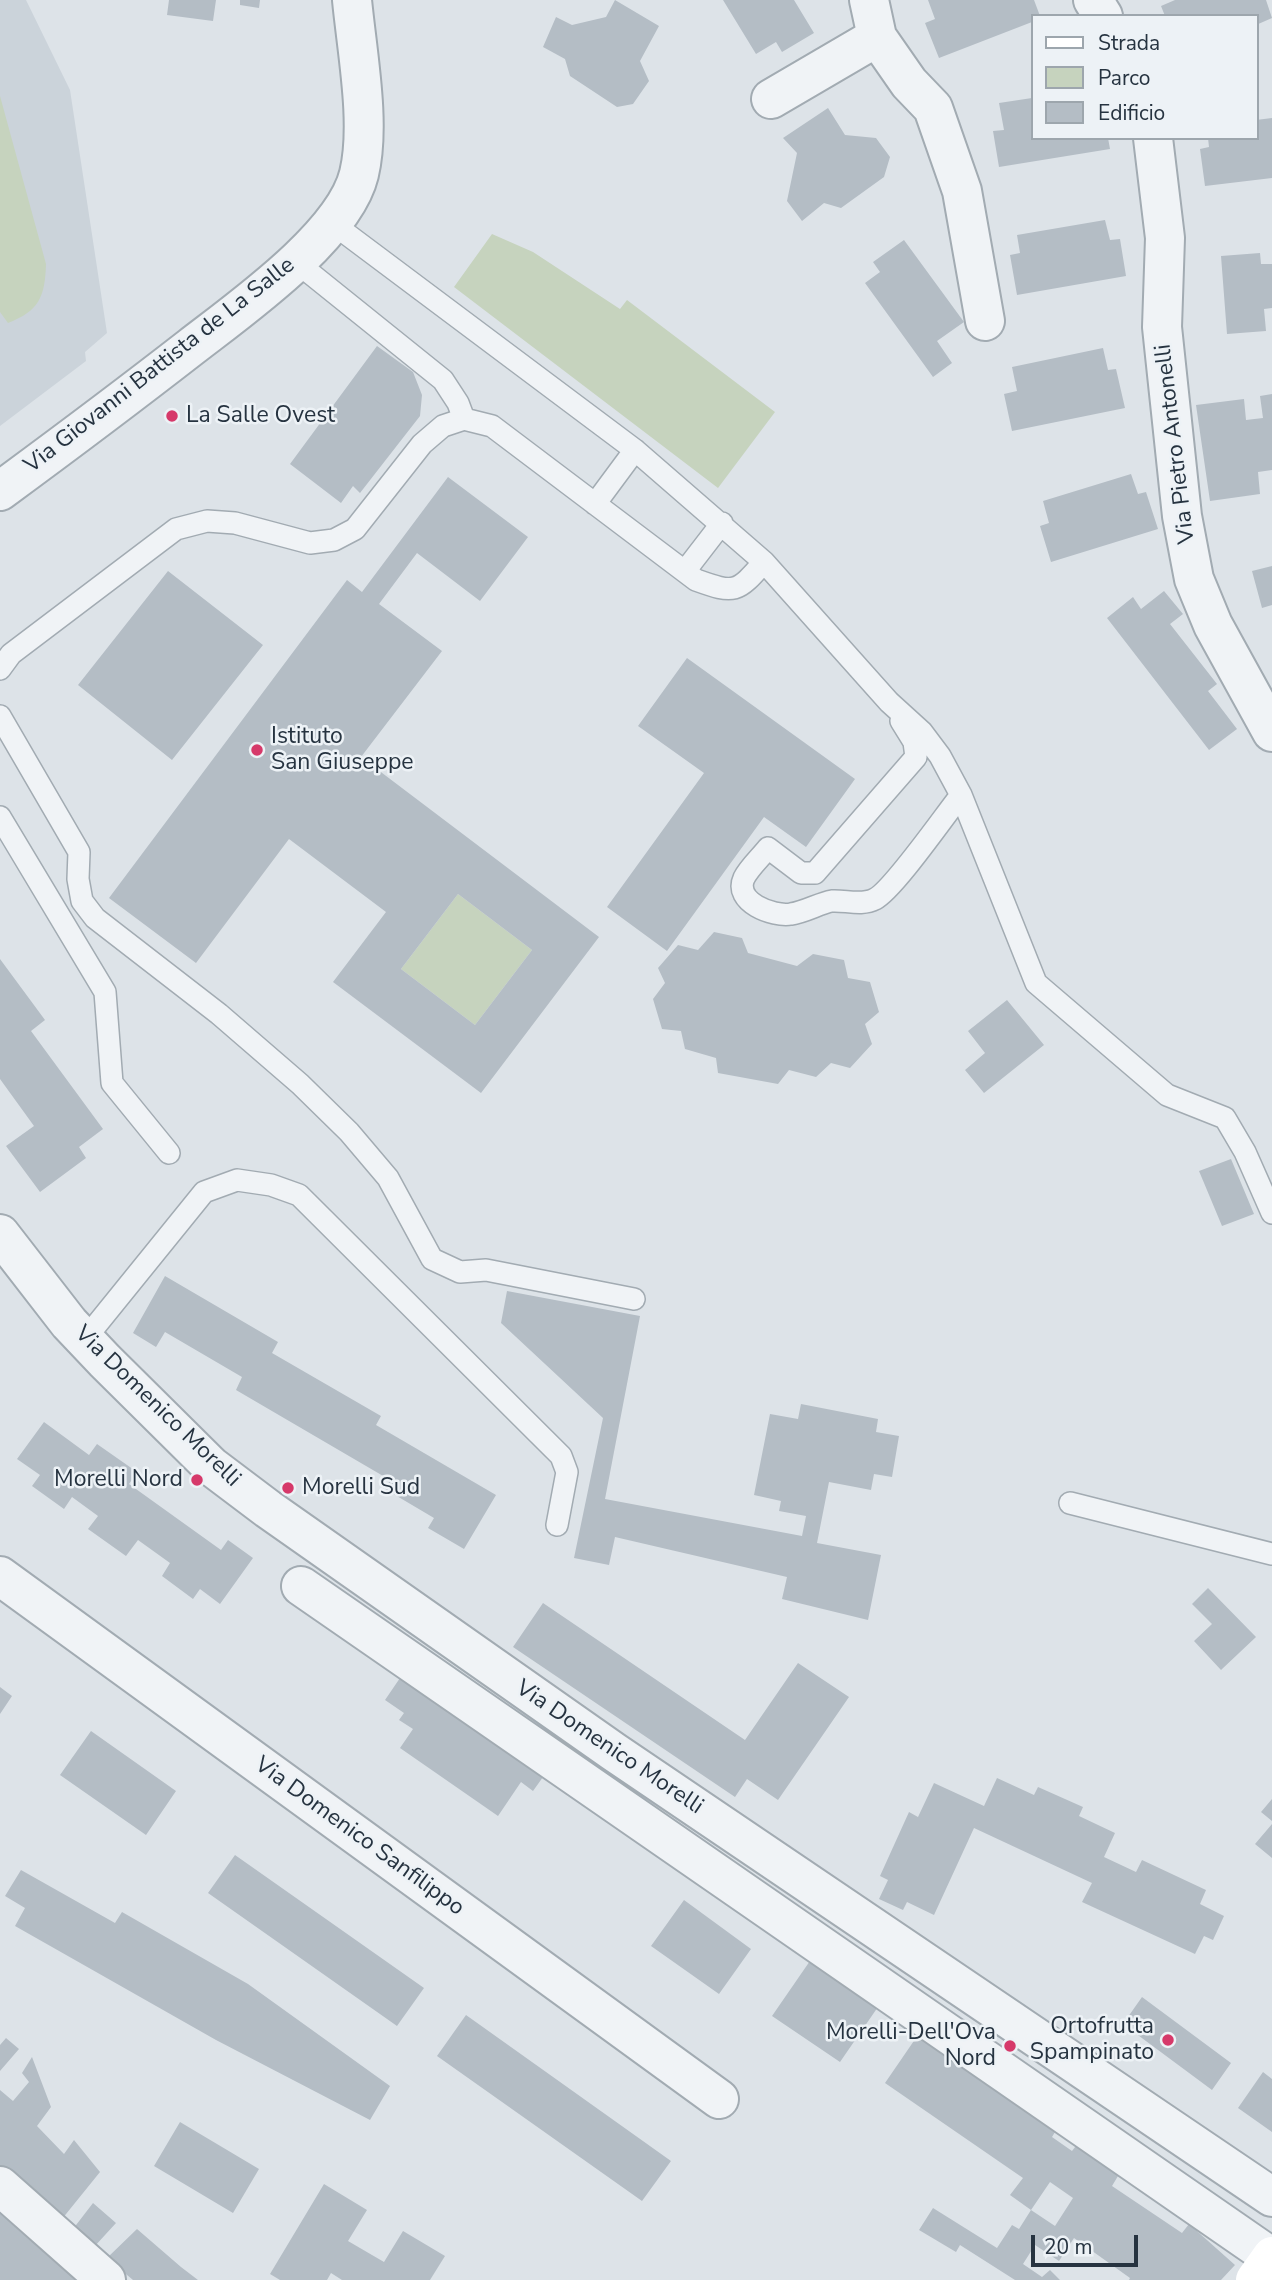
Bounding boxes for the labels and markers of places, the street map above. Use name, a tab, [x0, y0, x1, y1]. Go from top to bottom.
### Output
place label: La Salle Ovest	[186, 402, 335, 430]
marker: La Salle Ovest	[164, 408, 180, 424]
place label: Istituto San Giuseppe	[271, 723, 414, 777]
marker: Istituto San Giuseppe	[249, 742, 265, 758]
place label: Morelli Nord	[54, 1466, 183, 1494]
marker: Morelli Nord	[189, 1472, 205, 1488]
place label: Morelli Sud	[302, 1474, 420, 1502]
marker: Morelli Sud	[280, 1480, 296, 1496]
place label: Ortofrutta Spampinato	[1030, 2013, 1154, 2067]
place label: Morelli-Dell'Ova Nord	[826, 2019, 996, 2073]
marker: Ortofrutta Spampinato	[1160, 2032, 1176, 2048]
marker: Morelli-Dell'Ova Nord	[1002, 2038, 1018, 2054]

